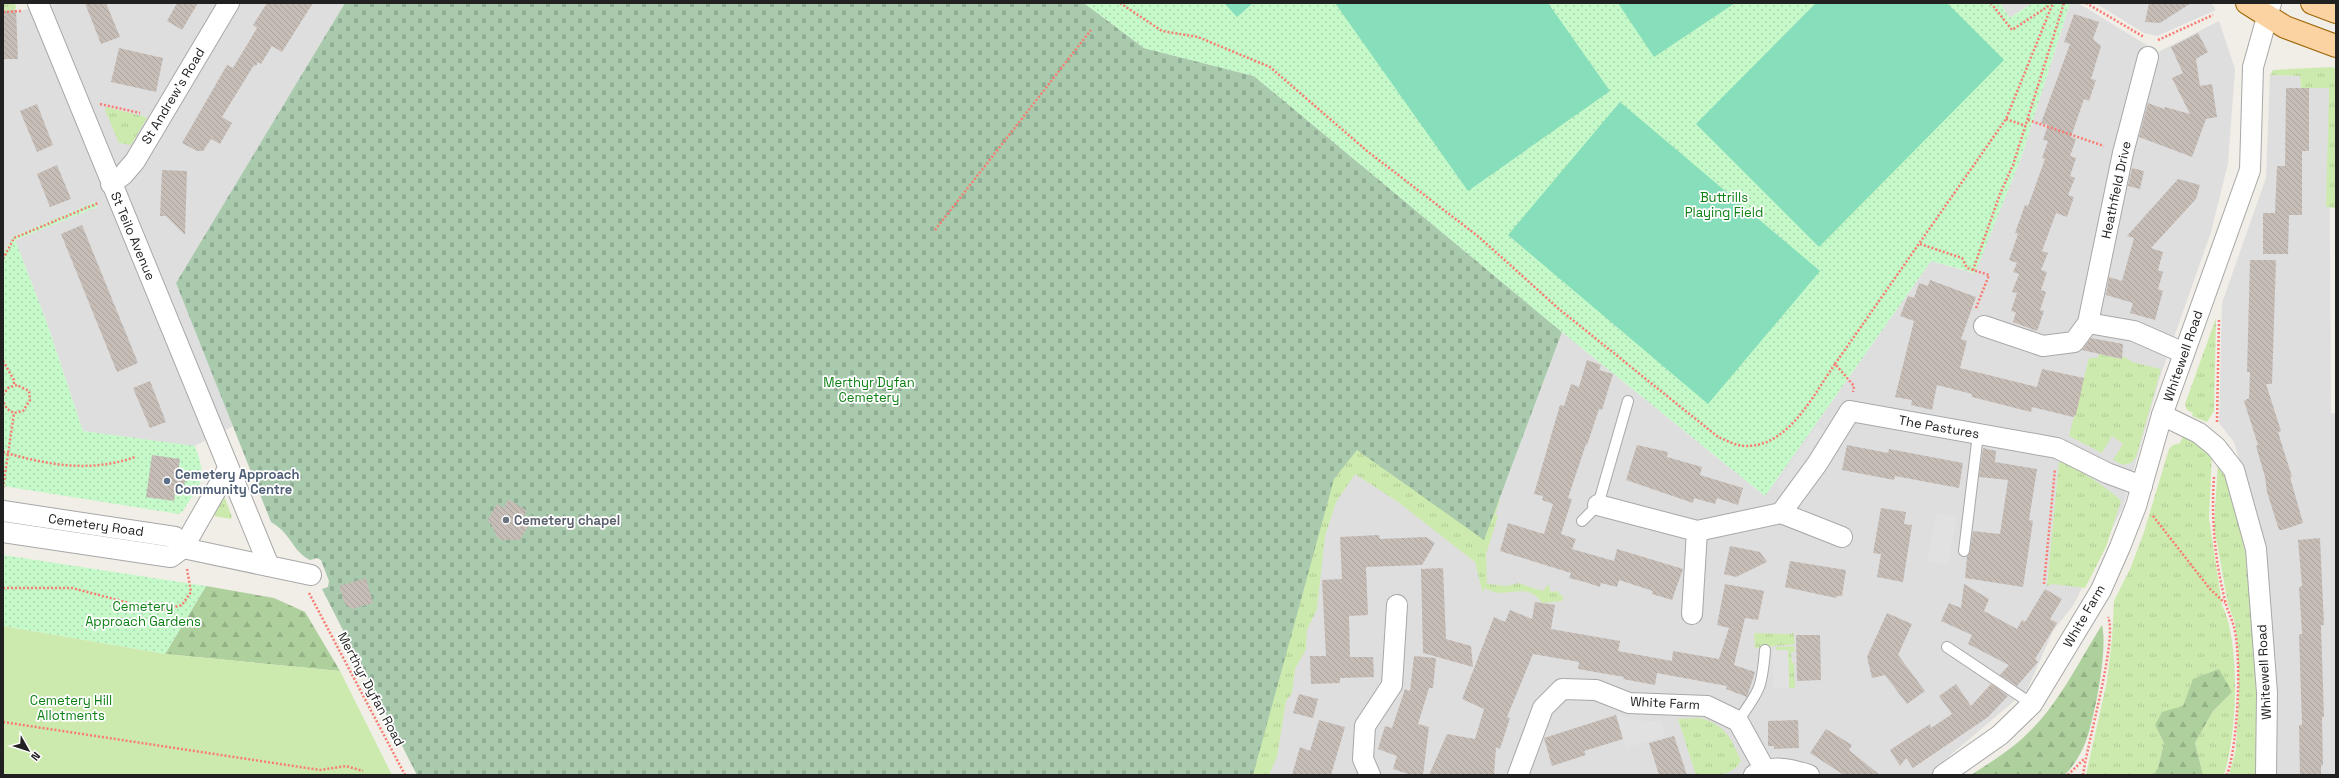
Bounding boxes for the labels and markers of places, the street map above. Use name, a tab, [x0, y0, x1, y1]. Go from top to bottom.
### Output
place label: Cemetery Approach Community Centre	[175, 466, 299, 498]
marker: Cemetery Approach Community Centre	[162, 476, 172, 486]
place label: Cemetery chapel	[514, 512, 620, 529]
marker: Cemetery chapel	[501, 515, 511, 525]

